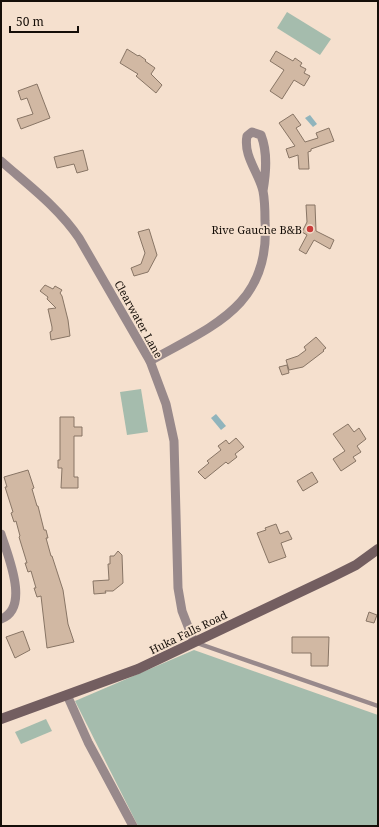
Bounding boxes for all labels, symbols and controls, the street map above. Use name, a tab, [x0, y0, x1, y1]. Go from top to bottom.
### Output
scale bar	[10, 8, 78, 34]
text: 50 m	[16, 13, 44, 30]
place label: Rive Gauche B&B	[211, 222, 302, 237]
marker: Rive Gauche B&B	[305, 224, 315, 234]
street label: Clearwater Lane	[111, 277, 167, 361]
street label: Huka Falls Road	[147, 607, 230, 657]

